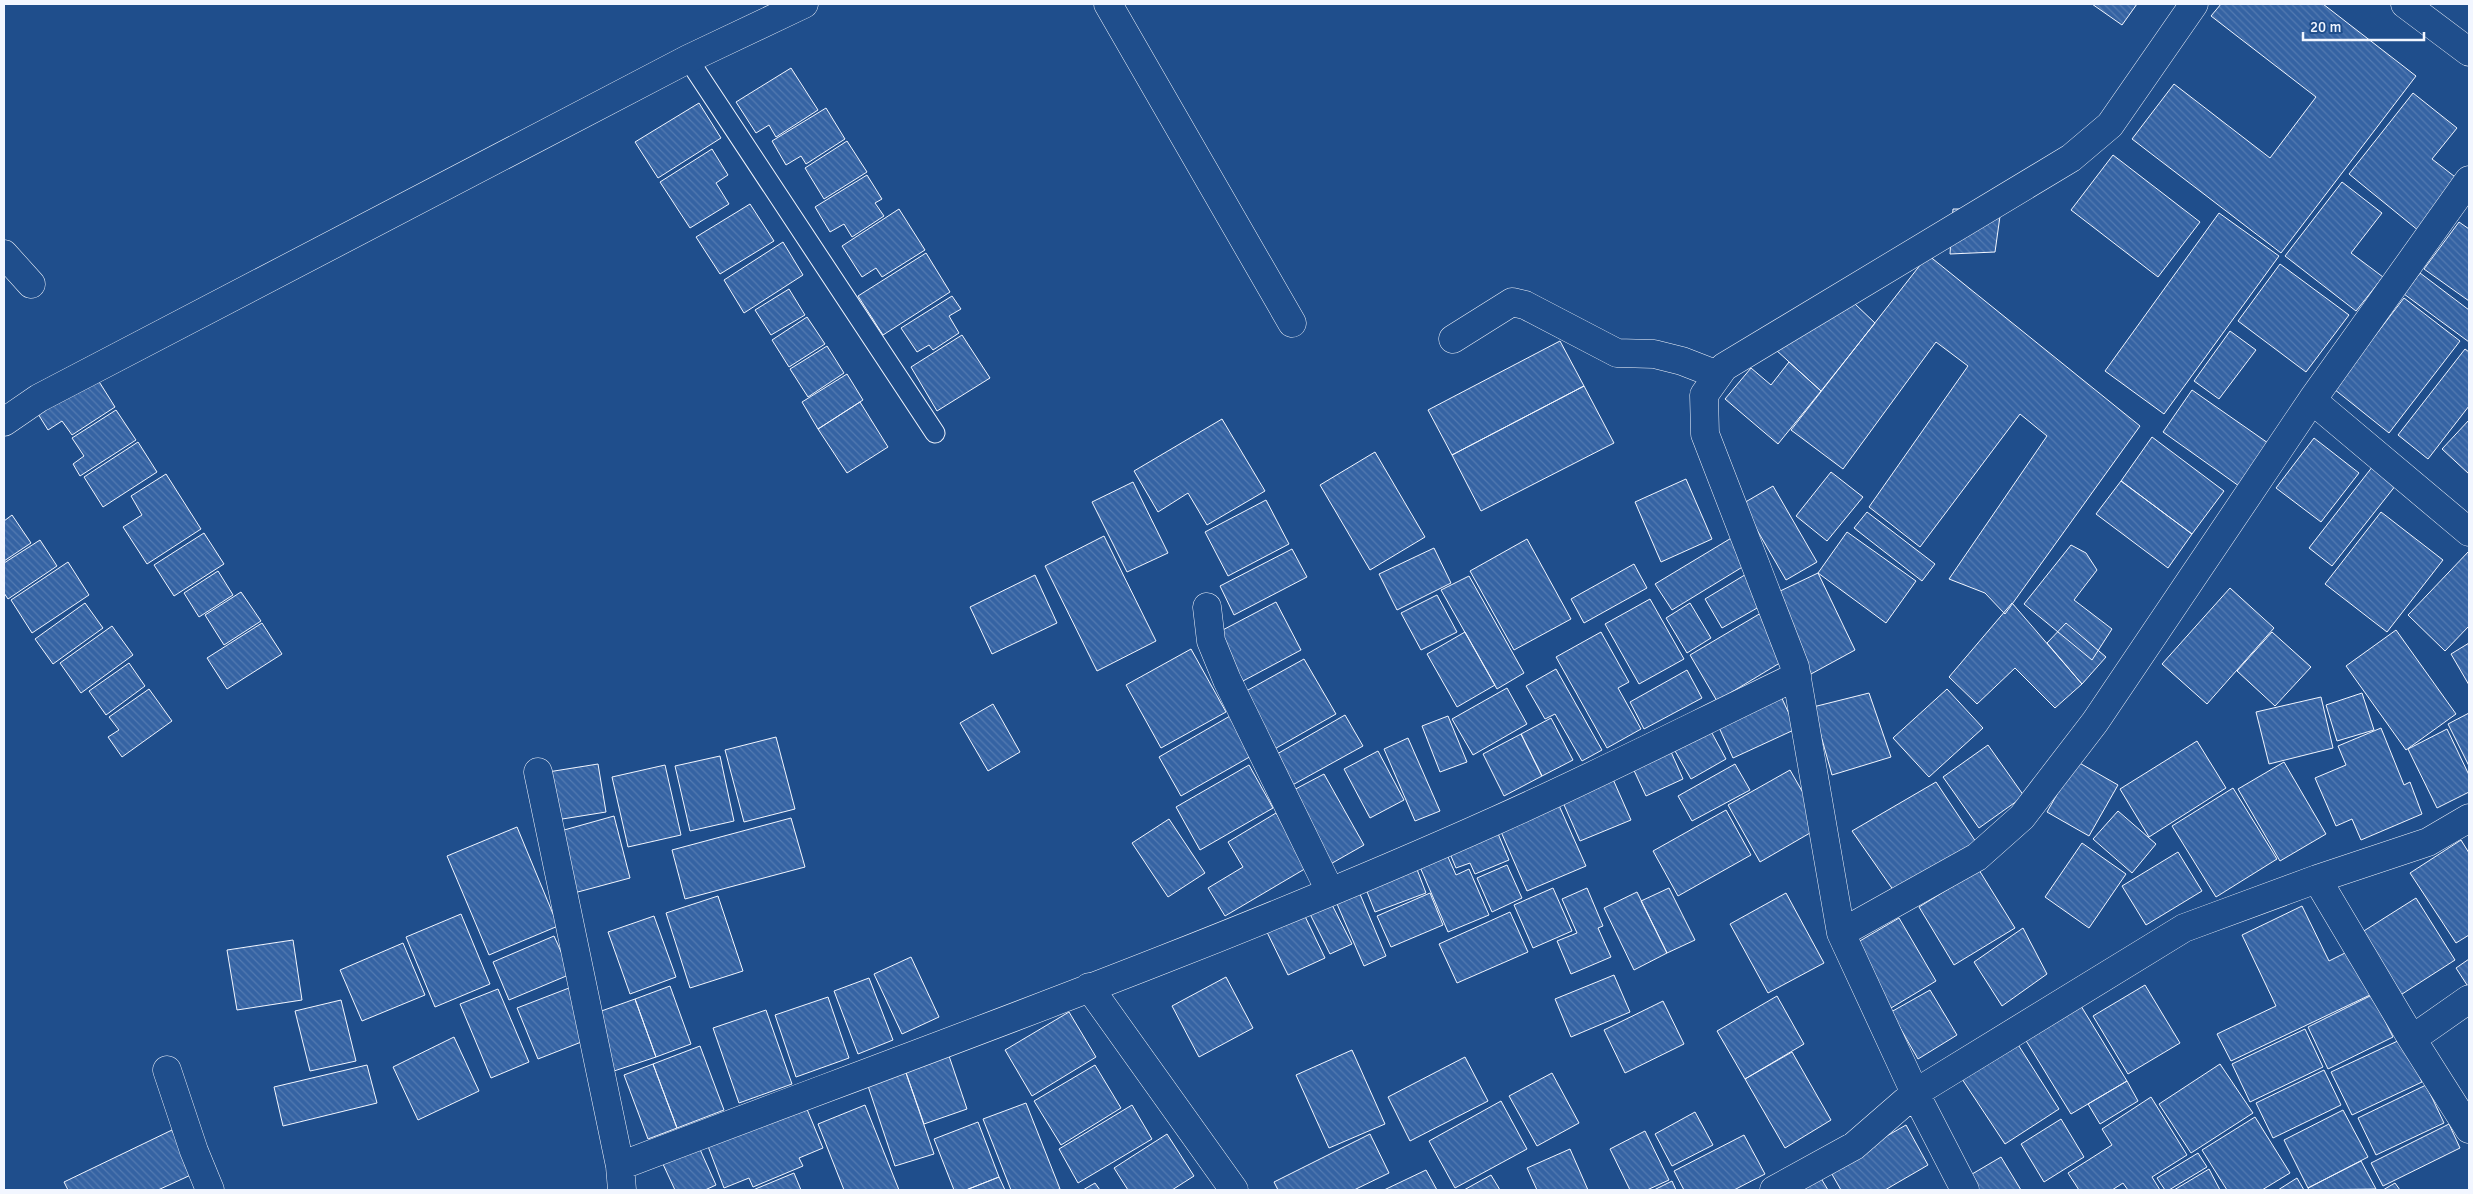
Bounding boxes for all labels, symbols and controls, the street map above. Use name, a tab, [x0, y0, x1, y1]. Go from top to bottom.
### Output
scale bar	[2303, 10, 2424, 42]
text: 20 m	[2310, 18, 2341, 36]

